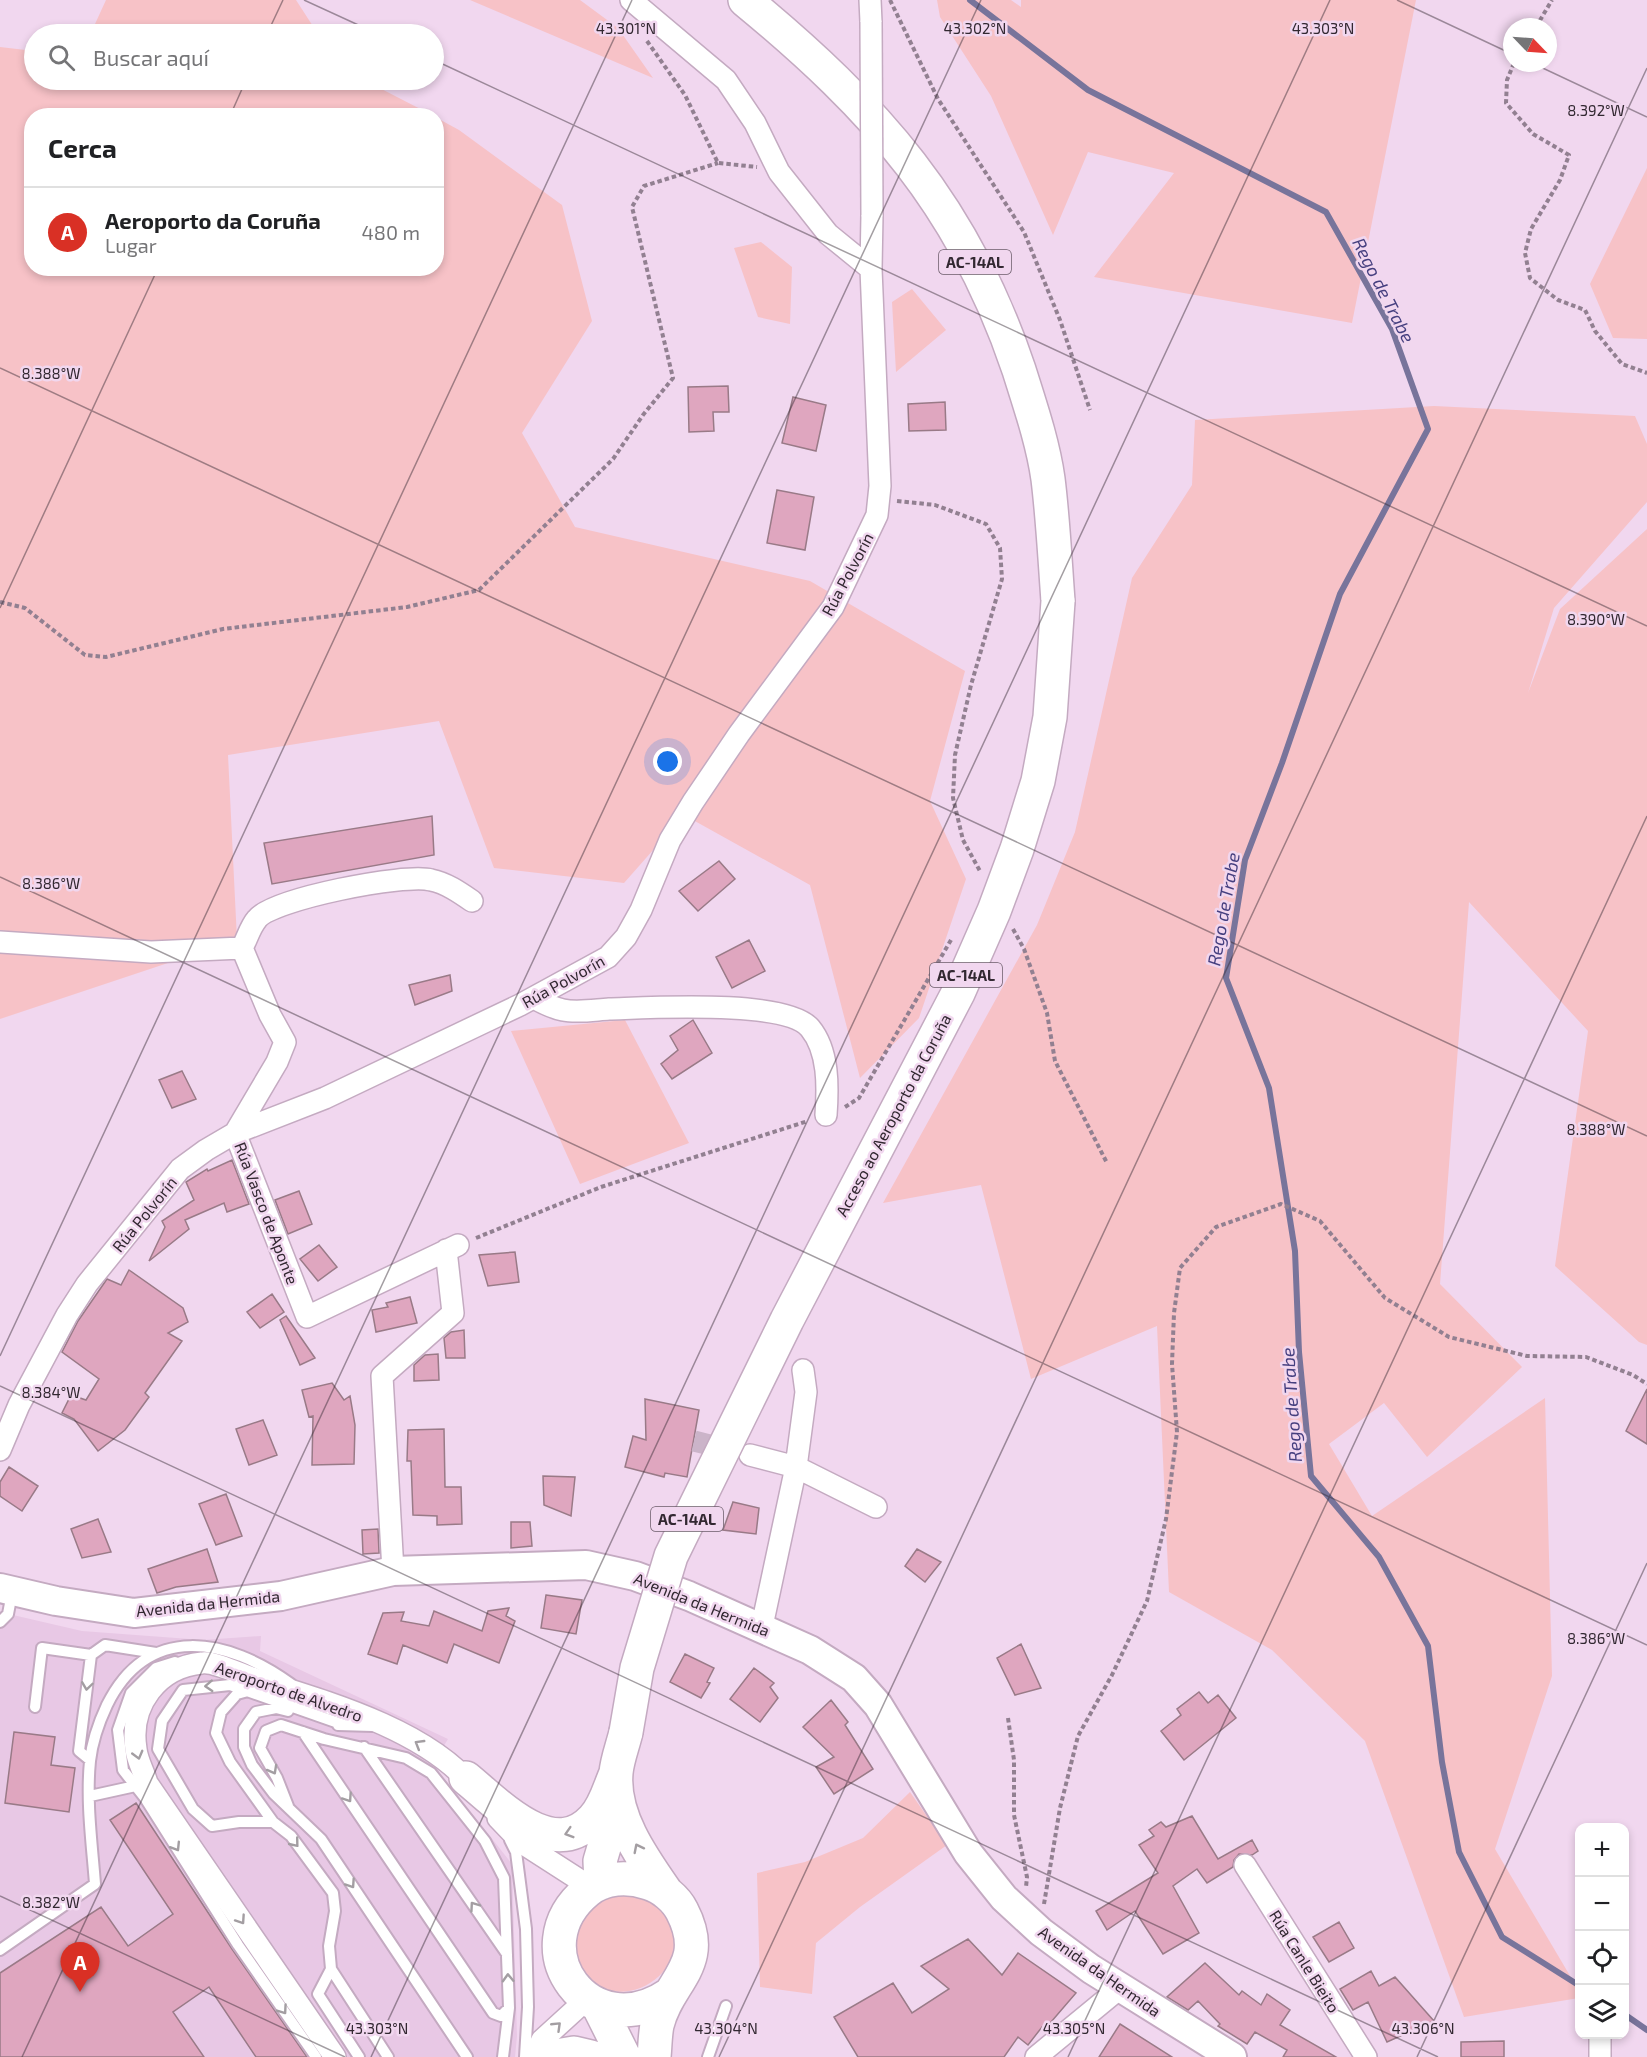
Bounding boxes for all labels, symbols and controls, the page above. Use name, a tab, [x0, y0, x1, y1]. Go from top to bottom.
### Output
north arrow	[1503, 18, 1557, 72]
text: 43.301°N	[596, 19, 656, 37]
text: 43.302°N	[944, 19, 1006, 37]
text: 43.303°N	[1292, 19, 1354, 37]
search box	[24, 24, 444, 90]
icon: search	[45, 41, 78, 74]
text: Buscar aquí	[93, 44, 209, 70]
text: 8.392°W	[1567, 101, 1625, 119]
text: Cerca	[48, 132, 117, 163]
text: Aeroporto da Coruña	[105, 207, 321, 233]
text: A	[61, 220, 74, 244]
text: 480 m	[362, 220, 420, 244]
text: Lugar	[105, 233, 157, 257]
water label: Rego de Trabe	[1348, 234, 1420, 347]
road number: AC-14AL	[939, 250, 1011, 274]
text: 8.388°W	[22, 364, 80, 382]
street label: Rúa Polvorín	[817, 529, 877, 619]
text: 8.390°W	[1567, 610, 1625, 628]
your location	[653, 747, 682, 776]
water label: Rego de Trabe	[1202, 850, 1244, 968]
text: 8.386°W	[22, 874, 80, 892]
street label: Rúa Polvorín	[518, 951, 608, 1011]
road number: AC-14AL	[930, 963, 1002, 987]
street label: Acceso ao Aeroporto da Coruña	[831, 1011, 955, 1219]
text: 8.388°W	[1567, 1120, 1625, 1138]
street label: Rúa Vasco de Aponte	[231, 1139, 303, 1287]
street label: Rúa Polvorín	[108, 1173, 180, 1255]
water label: Rego de Trabe	[1276, 1347, 1306, 1463]
text: 8.384°W	[22, 1383, 80, 1401]
road number: AC-14AL	[651, 1507, 723, 1531]
street label: Avenida da Hermida	[631, 1568, 773, 1640]
street label: Avenida da Hermida	[135, 1586, 281, 1620]
text: 8.386°W	[1567, 1629, 1625, 1647]
street label: Aeroporto de Alvedro	[213, 1657, 365, 1725]
one-way arrow	[205, 1679, 214, 1692]
one-way arrow	[81, 1682, 93, 1691]
one-way arrow	[415, 1739, 425, 1751]
one-way arrow	[131, 1750, 144, 1760]
one-way arrow	[266, 1764, 277, 1774]
one-way arrow	[340, 1792, 352, 1802]
map controls	[1575, 1823, 1629, 2039]
button: +	[1575, 1823, 1629, 1877]
one-way arrow	[564, 1826, 575, 1838]
one-way arrow	[288, 1836, 299, 1847]
one-way arrow	[169, 1840, 180, 1851]
one-way arrow	[634, 1844, 645, 1854]
one-way arrow	[344, 1877, 355, 1888]
button: −	[1575, 1877, 1629, 1931]
text: 8.382°W	[22, 1893, 80, 1911]
one-way arrow	[470, 1902, 481, 1913]
street label: Rúa Canle Bieito	[1266, 1906, 1344, 2016]
one-way arrow	[234, 1913, 245, 1924]
street label: Avenida da Hermida	[1035, 1922, 1165, 2020]
button: locate	[1575, 1931, 1629, 1985]
pin: A	[60, 1942, 100, 1992]
one-way arrow	[501, 1974, 514, 1983]
button: layers	[1575, 1985, 1629, 2039]
one-way arrow	[276, 2004, 287, 2015]
text: 43.303°N	[346, 2019, 408, 2037]
text: 43.304°N	[694, 2019, 758, 2037]
text: 43.305°N	[1043, 2019, 1105, 2037]
text: 43.306°N	[1392, 2019, 1455, 2037]
one-way arrow	[550, 2022, 561, 2033]

